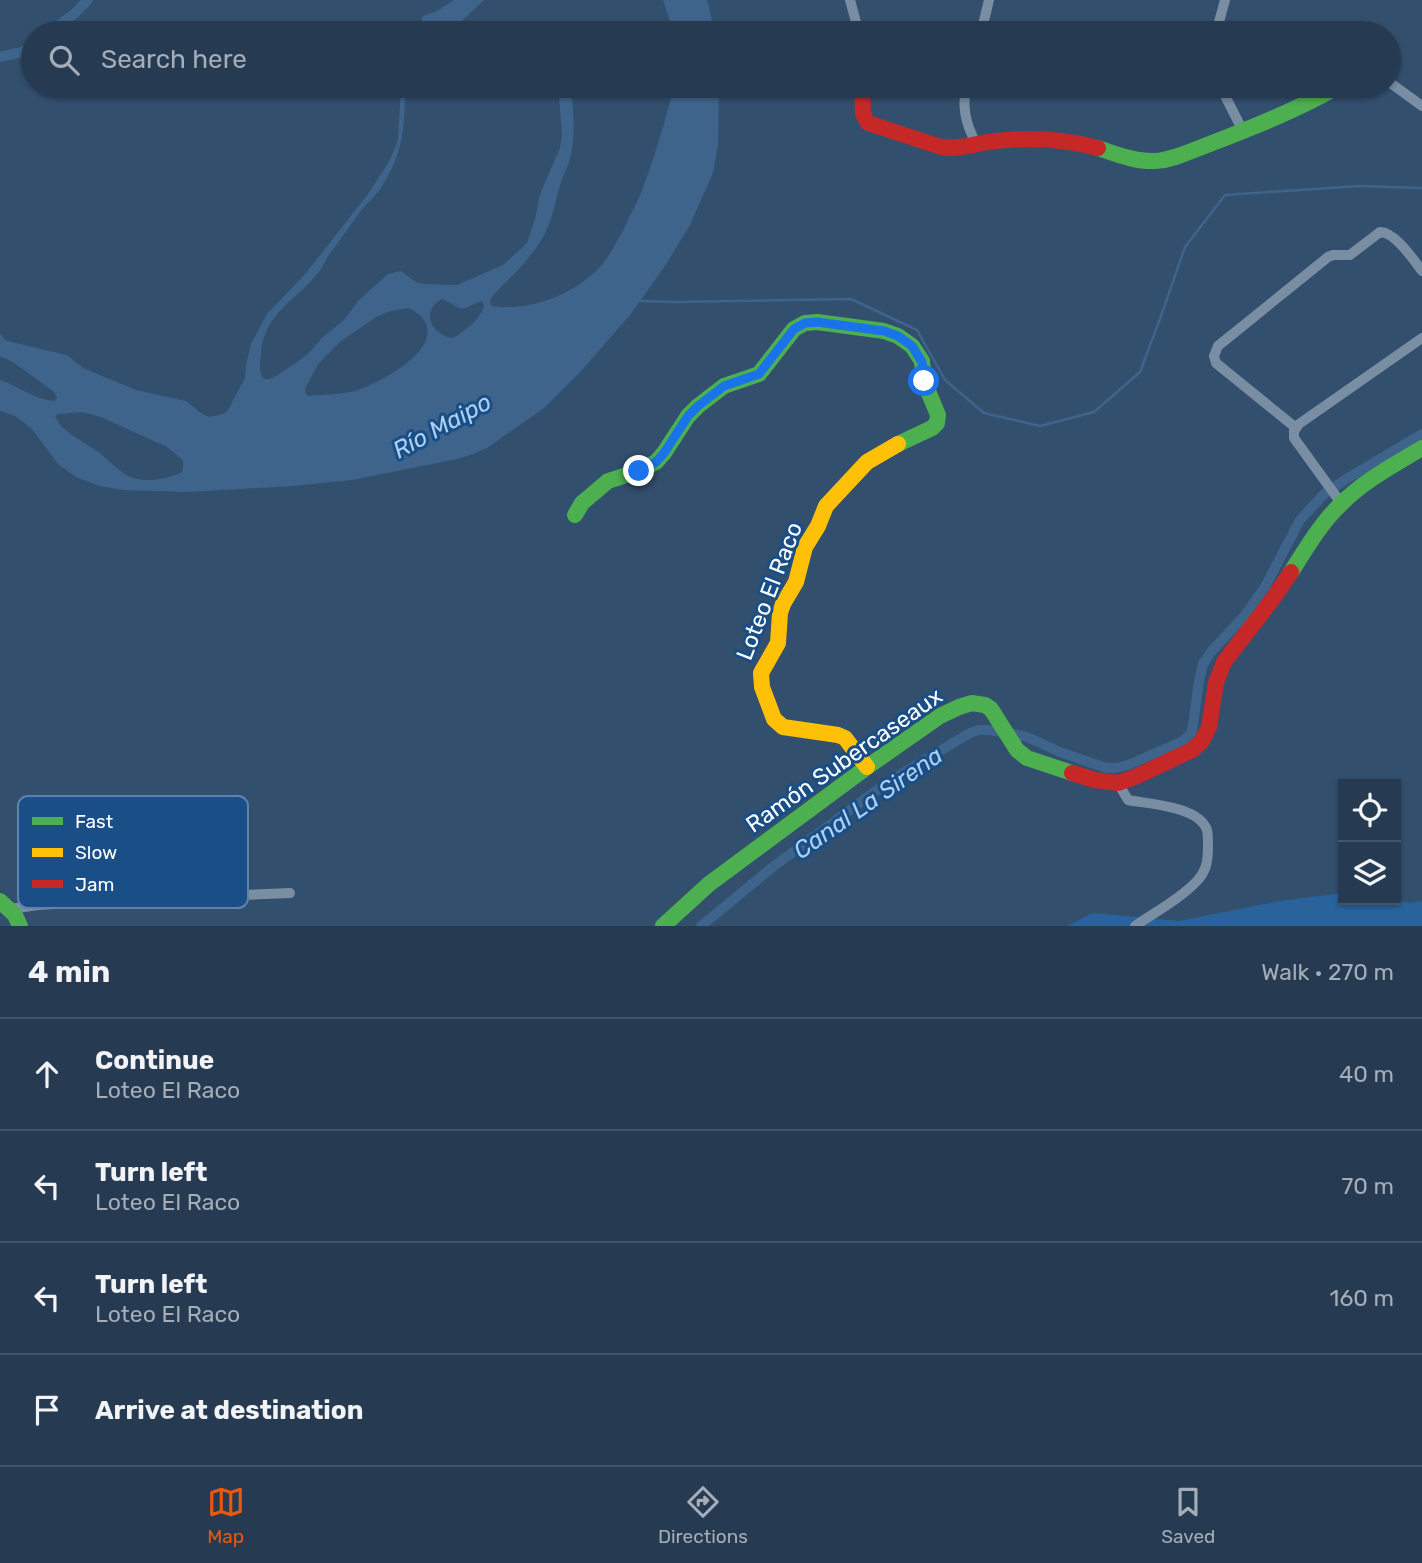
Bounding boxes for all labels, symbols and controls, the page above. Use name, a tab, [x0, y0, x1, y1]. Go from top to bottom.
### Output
search box	[21, 21, 1401, 98]
icon: search	[45, 41, 83, 79]
text: Search here	[101, 44, 247, 75]
route start	[908, 365, 939, 396]
water label: Río Maipo	[388, 388, 496, 464]
route end	[623, 455, 654, 486]
street label: Loteo El Raco	[730, 518, 808, 664]
street label: Ramón Subercaseaux	[740, 682, 948, 838]
water label: Canal La Sirena	[788, 741, 948, 865]
map controls	[1338, 779, 1401, 905]
button: locate	[1338, 779, 1401, 842]
legend	[18, 796, 248, 908]
text: Fast	[75, 810, 114, 833]
text: Slow	[75, 841, 117, 864]
button: layers	[1338, 842, 1401, 905]
text: Jam	[75, 873, 114, 896]
text: 4 min	[28, 954, 110, 990]
text: Walk · 270 m	[1261, 958, 1394, 986]
text: Continue	[95, 1045, 214, 1076]
icon: ahead	[28, 1055, 66, 1093]
text: 40 m	[1339, 1060, 1394, 1088]
text: Loteo El Raco	[95, 1076, 240, 1104]
text: Turn left	[95, 1157, 207, 1188]
icon: left	[28, 1167, 66, 1205]
text: 70 m	[1342, 1172, 1394, 1200]
text: Loteo El Raco	[95, 1188, 240, 1216]
text: Turn left	[95, 1269, 207, 1300]
icon: left	[28, 1279, 66, 1317]
text: 160 m	[1330, 1284, 1394, 1312]
text: Loteo El Raco	[95, 1300, 240, 1328]
icon: arrive	[28, 1391, 66, 1429]
text: Arrive at destination	[95, 1395, 363, 1426]
tab: Map	[207, 1483, 245, 1548]
tab: Directions	[658, 1483, 748, 1548]
tab: Saved	[1161, 1483, 1215, 1548]

